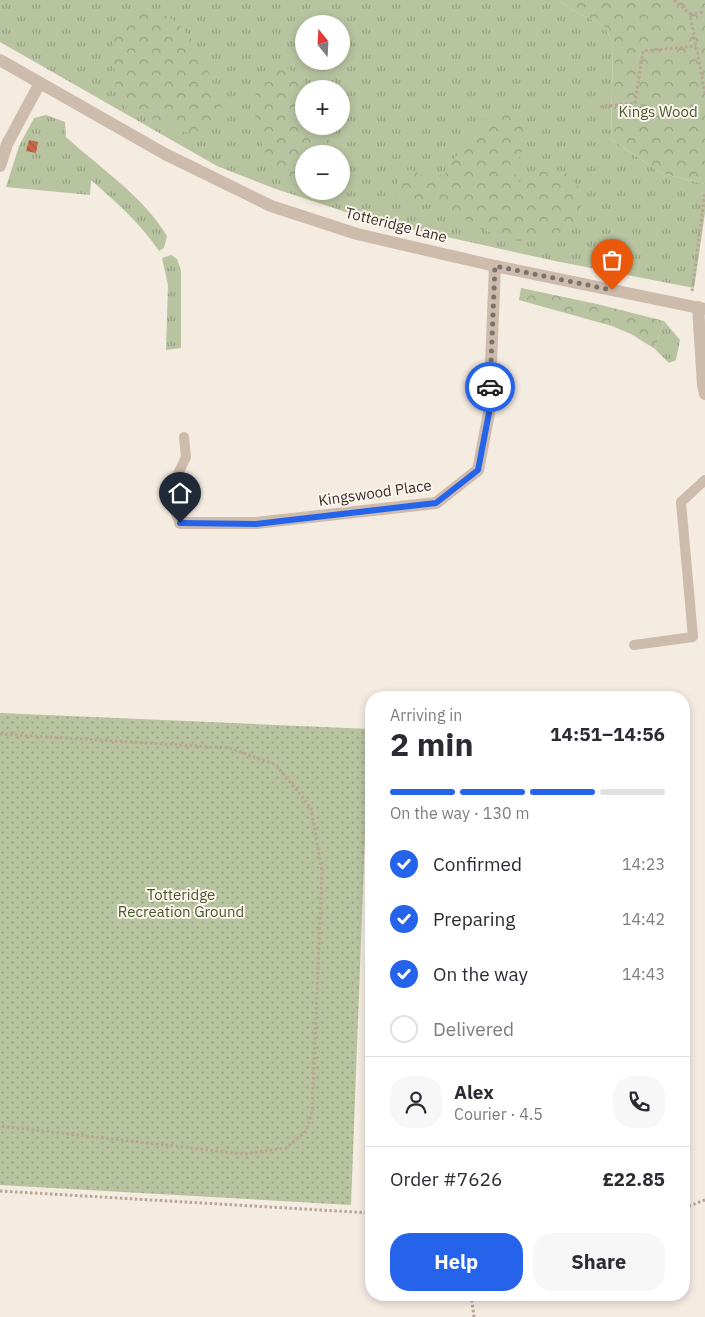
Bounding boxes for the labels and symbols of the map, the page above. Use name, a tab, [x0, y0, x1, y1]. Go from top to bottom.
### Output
north arrow	[295, 15, 350, 70]
park label: Kings Wood	[618, 102, 698, 121]
street label: Totteridge Lane	[343, 203, 449, 246]
pin	[591, 239, 633, 290]
courier	[465, 362, 515, 412]
pin	[159, 472, 201, 523]
street label: Kingswood Place	[317, 475, 433, 510]
park label: Totteridge Recreation Ground	[118, 885, 244, 921]

